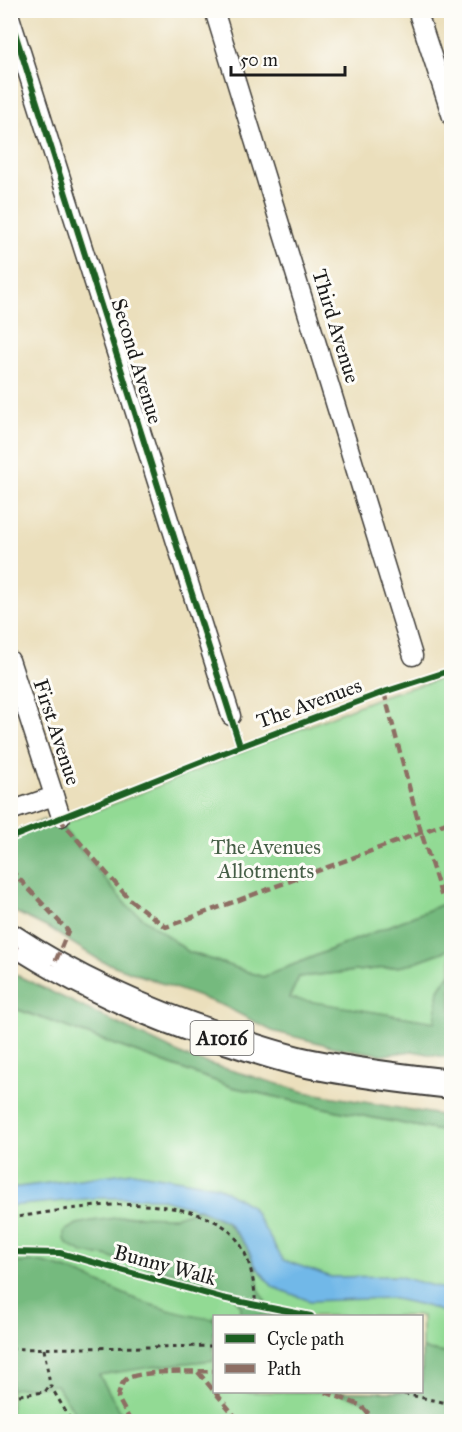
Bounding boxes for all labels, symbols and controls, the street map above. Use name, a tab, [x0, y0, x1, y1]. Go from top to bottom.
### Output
scale bar	[231, 39, 345, 77]
text: 50 m	[240, 49, 278, 71]
street label: Third Avenue	[306, 266, 366, 386]
street label: Second Avenue	[106, 295, 168, 427]
street label: The Avenues	[253, 672, 365, 734]
street label: First Avenue	[28, 676, 86, 789]
park label: The Avenues Allotments	[211, 834, 321, 884]
road number: A1016	[190, 1021, 254, 1055]
street label: Bunny Walk	[111, 1239, 219, 1291]
legend	[213, 1315, 423, 1393]
text: Cycle path	[267, 1328, 344, 1350]
text: Path	[267, 1358, 301, 1380]

